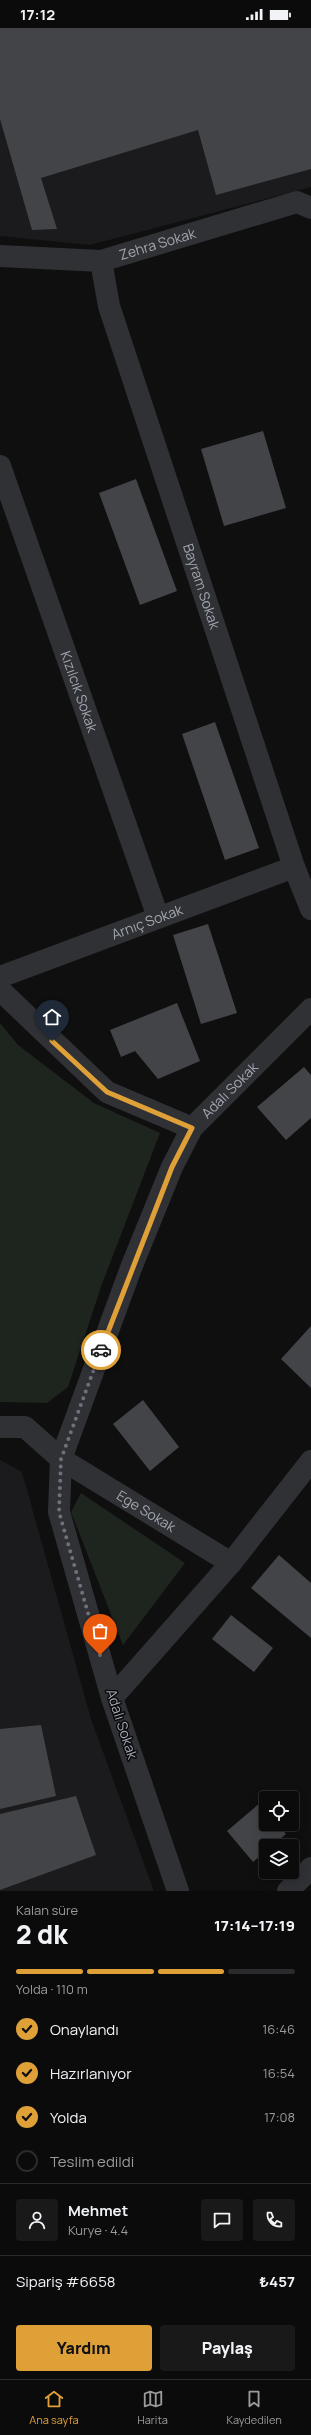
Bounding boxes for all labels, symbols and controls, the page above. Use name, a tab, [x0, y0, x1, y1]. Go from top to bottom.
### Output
text: 17:12	[20, 4, 55, 25]
street label: Zehra Sokak	[117, 223, 199, 264]
street label: Bayram Sokak	[179, 541, 225, 633]
street label: Kızılcık Sokak	[57, 648, 103, 736]
street label: Arnıç Sokak	[109, 899, 186, 944]
pin	[35, 1000, 69, 1041]
icon: home	[41, 1006, 63, 1028]
street label: Adalı Sokak	[197, 1057, 263, 1122]
courier	[81, 1330, 121, 1370]
icon: car	[90, 1339, 112, 1361]
street label: Ege Sokak	[113, 1485, 180, 1537]
pin	[83, 1614, 117, 1655]
icon: bag	[89, 1620, 111, 1642]
street label: Adalı Sokak	[102, 1686, 143, 1762]
map controls	[259, 1791, 299, 1879]
button: locate	[259, 1791, 299, 1831]
button: layers	[259, 1839, 299, 1879]
text: Kalan süre	[16, 1901, 78, 1919]
text: 17:14–17:19	[214, 1915, 295, 1936]
text: 2 dk	[16, 1916, 68, 1952]
text: Yolda · 110 m	[16, 1980, 88, 1998]
icon: check	[16, 2018, 38, 2040]
text: Onaylandı	[50, 2019, 119, 2040]
text: 16:46	[262, 2020, 295, 2038]
icon: check	[16, 2062, 38, 2084]
text: Hazırlanıyor	[50, 2063, 132, 2084]
text: 16:54	[263, 2064, 295, 2082]
icon: check	[16, 2106, 38, 2128]
text: Yolda	[50, 2107, 87, 2128]
text: 17:08	[264, 2108, 295, 2126]
text: Teslim edildi	[50, 2151, 134, 2172]
button: person	[16, 2199, 58, 2241]
button: chat	[201, 2199, 243, 2241]
button: phone	[253, 2199, 295, 2241]
text: Mehmet	[68, 2200, 128, 2221]
text: Kurye · 4.4	[68, 2221, 128, 2239]
text: Sipariş #6658	[16, 2271, 116, 2292]
text: ₺457	[259, 2271, 295, 2292]
button: Yardım	[16, 2325, 152, 2371]
button: Paylaş	[160, 2325, 295, 2371]
tab: Ana sayfa	[29, 2388, 79, 2427]
tab: Harita	[137, 2388, 168, 2427]
tab: Kaydedilen	[226, 2388, 282, 2427]

